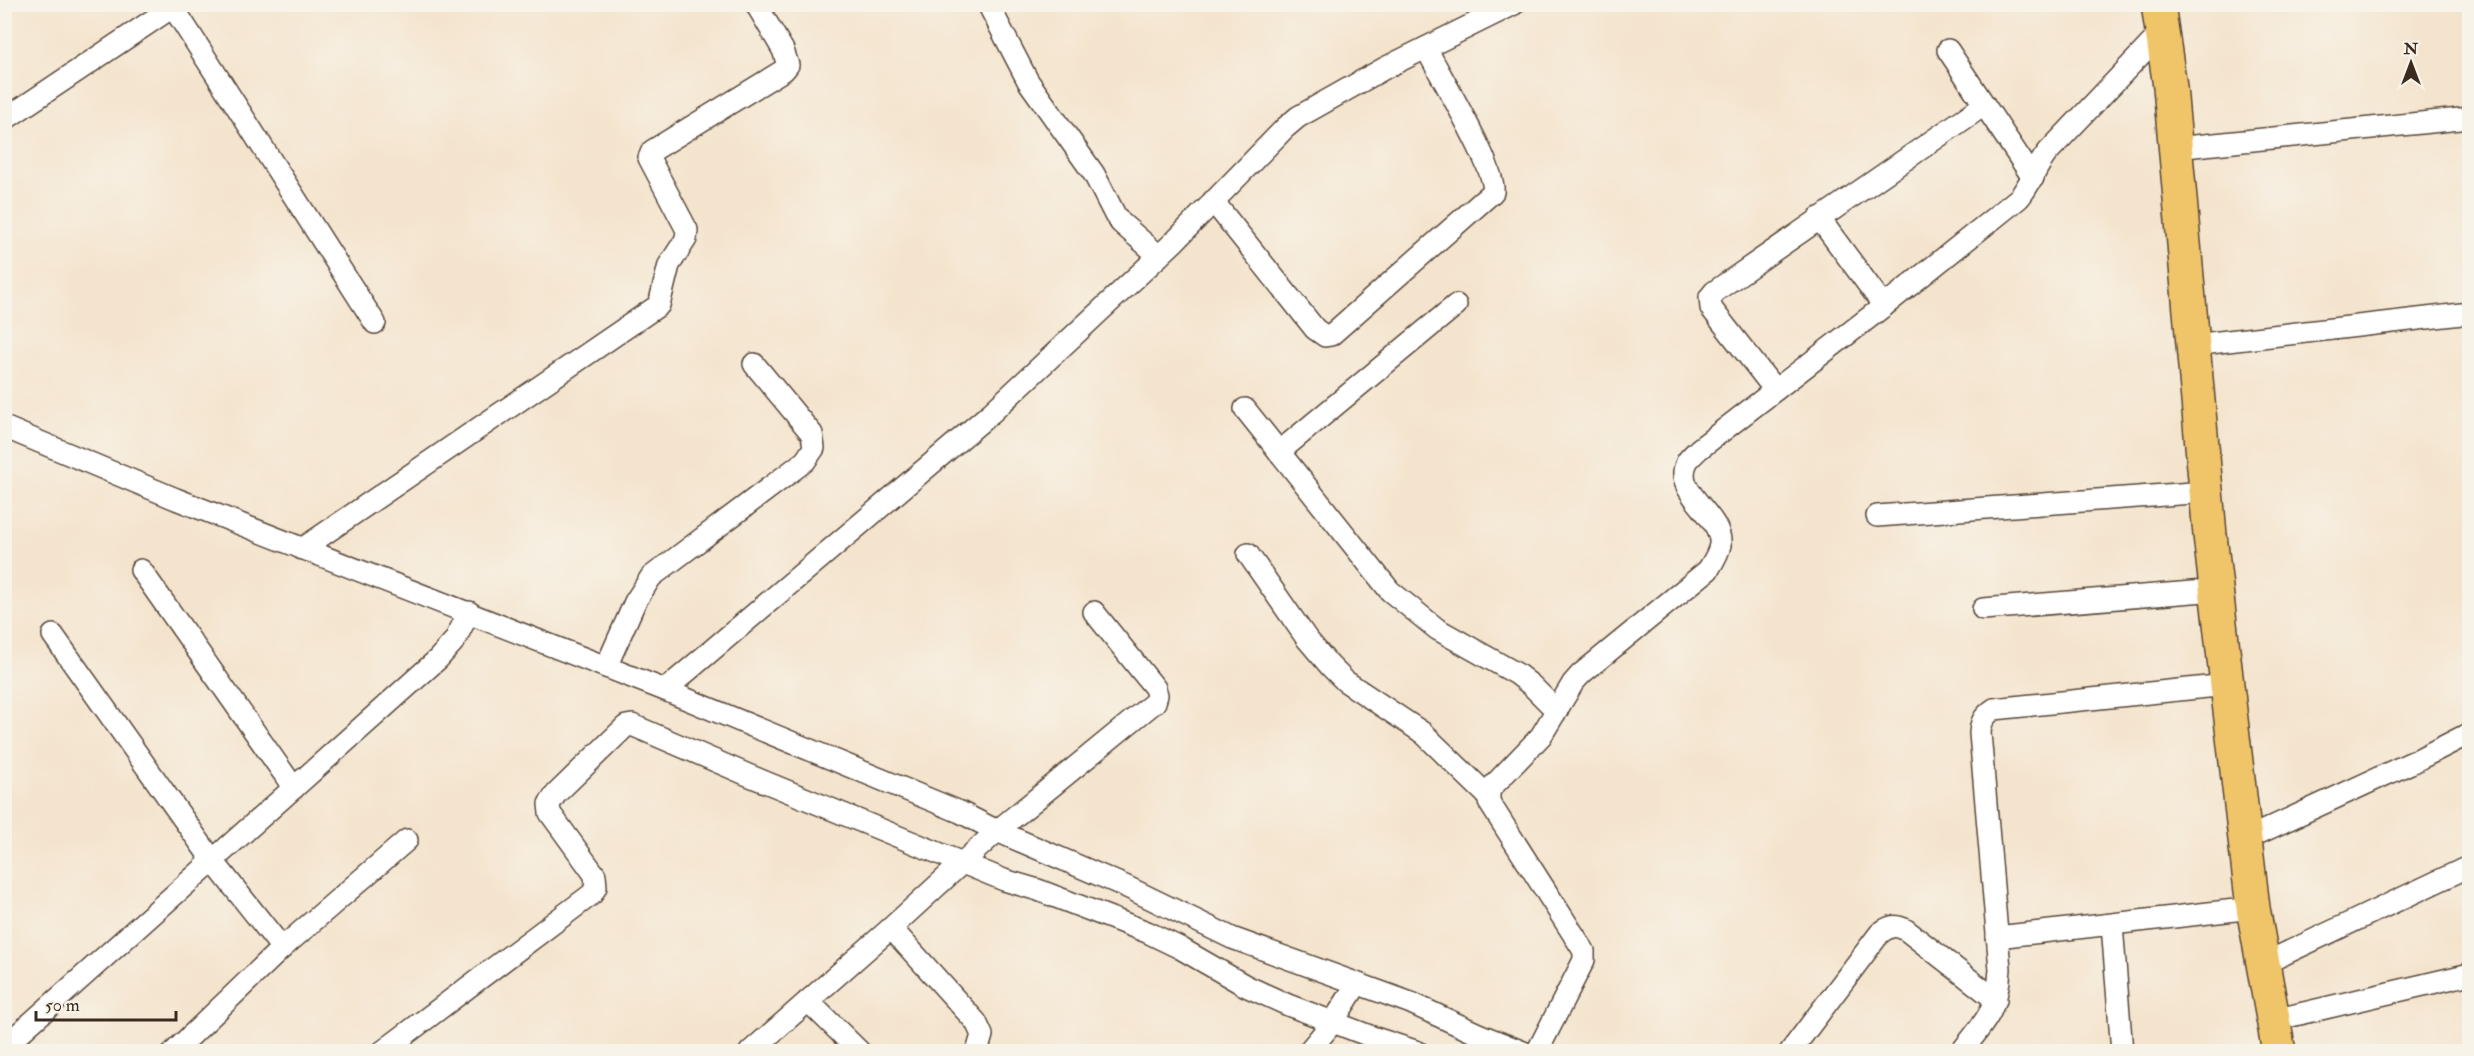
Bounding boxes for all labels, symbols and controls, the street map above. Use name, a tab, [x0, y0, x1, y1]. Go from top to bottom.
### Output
north arrow	[2381, 33, 2441, 93]
text: N	[2403, 39, 2419, 59]
scale bar	[36, 984, 176, 1022]
text: 50 m	[45, 994, 80, 1017]

